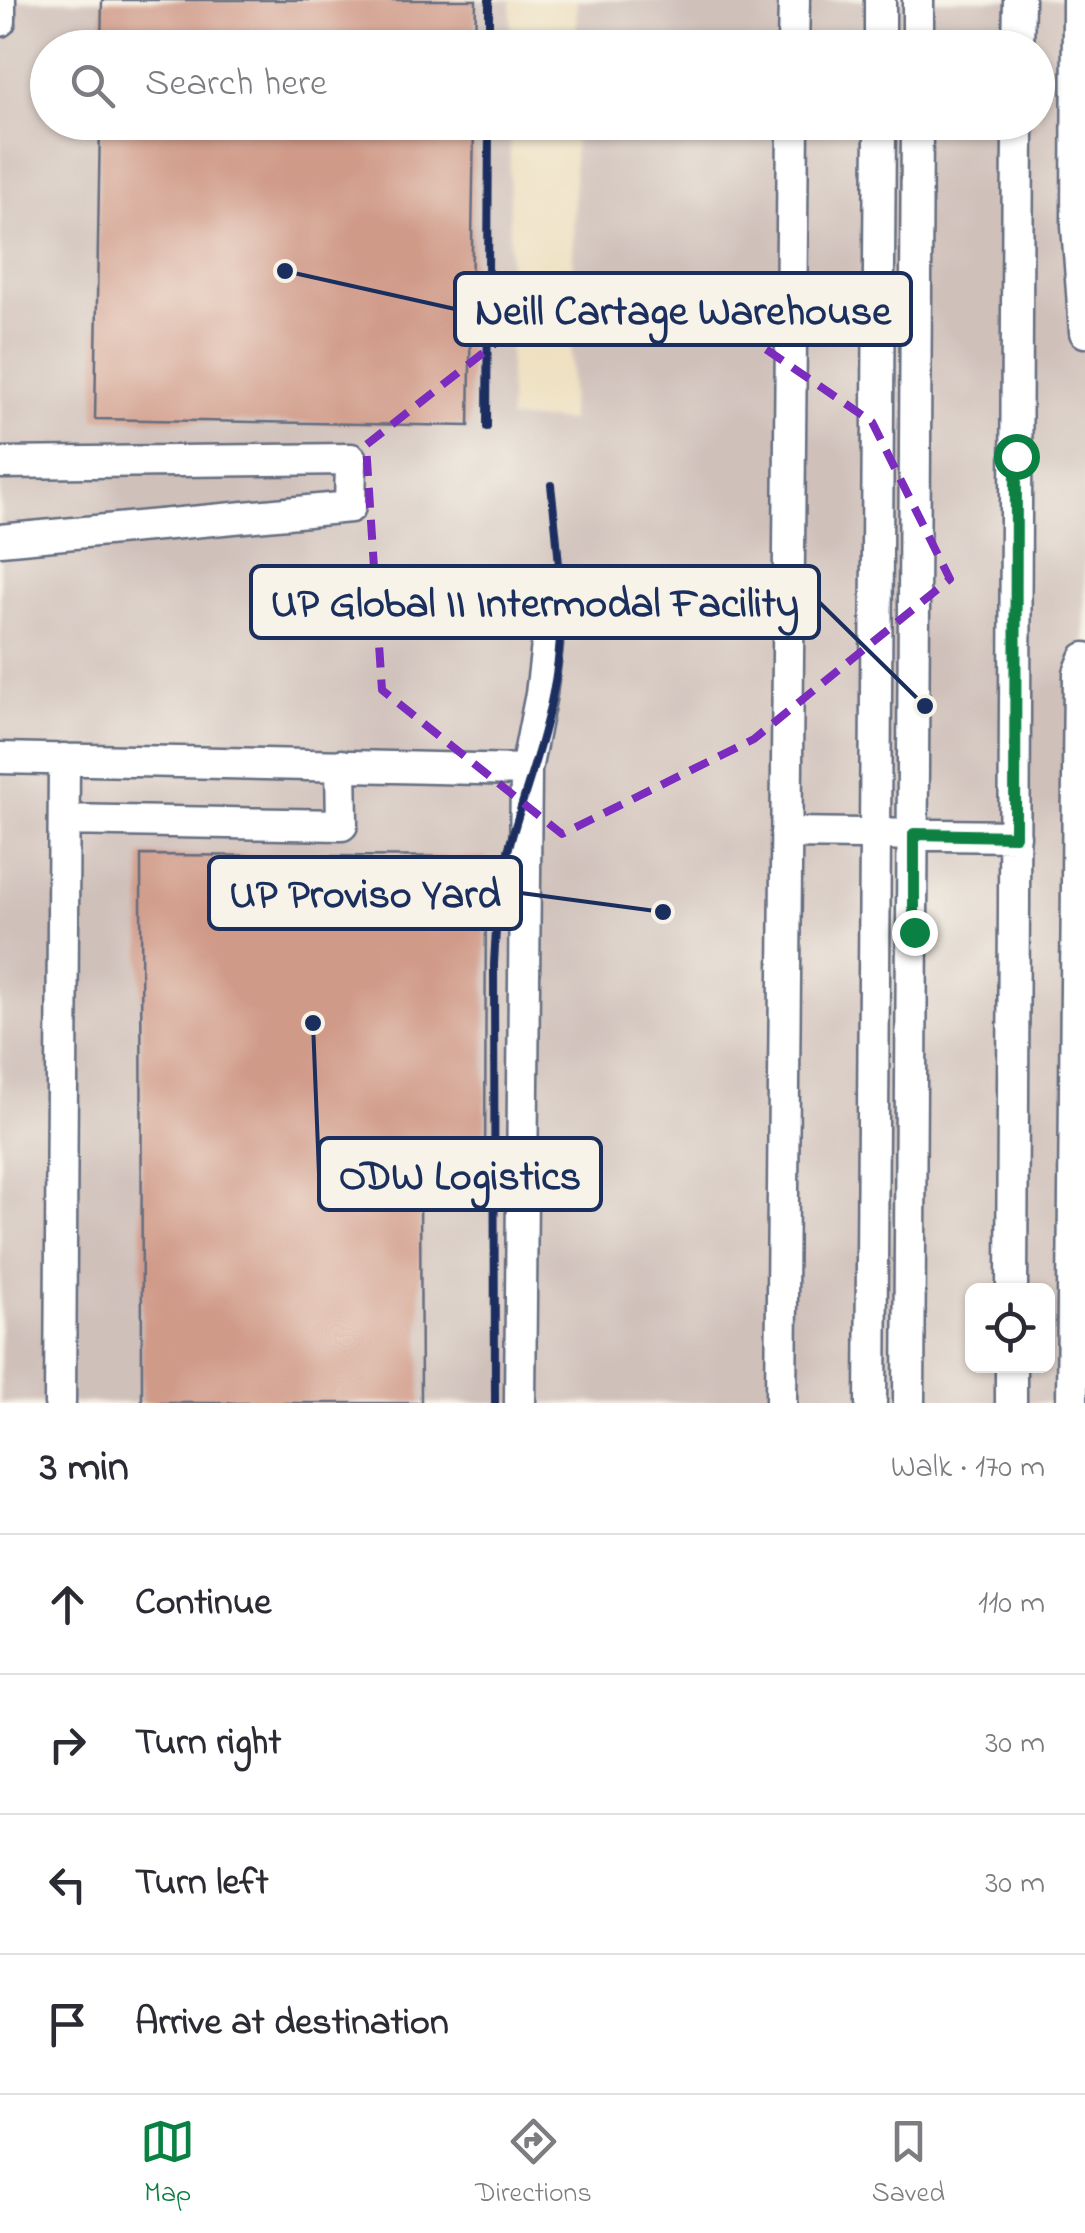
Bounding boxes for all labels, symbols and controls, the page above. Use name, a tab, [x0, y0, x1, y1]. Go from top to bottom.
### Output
search box	[30, 30, 1055, 140]
text: Search here	[145, 57, 327, 113]
icon: search	[65, 58, 120, 113]
callout: Neill Cartage Warehouse	[455, 273, 911, 345]
text: Neill Cartage Warehouse	[475, 283, 892, 345]
route start	[994, 434, 1040, 480]
callout: UP Global II Intermodal Facility	[251, 566, 819, 638]
text: UP Global II Intermodal Facility	[271, 575, 799, 636]
callout: UP Proviso Yard	[209, 857, 521, 929]
text: UP Proviso Yard	[229, 866, 501, 927]
route end	[892, 910, 938, 956]
callout: ODW Logistics	[319, 1138, 601, 1210]
text: ODW Logistics	[339, 1148, 581, 1210]
map controls	[965, 1283, 1055, 1373]
button: locate	[965, 1283, 1055, 1373]
text: 3 min	[40, 1438, 129, 1499]
text: Walk · 170 m	[891, 1445, 1045, 1492]
text: Continue	[135, 1576, 271, 1632]
icon: ahead	[40, 1577, 95, 1632]
text: 110 m	[978, 1581, 1045, 1628]
text: Turn right	[135, 1716, 281, 1772]
icon: right	[40, 1717, 95, 1772]
text: 30 m	[985, 1721, 1045, 1768]
text: Turn left	[135, 1856, 268, 1912]
icon: left	[40, 1857, 95, 1912]
text: 30 m	[985, 1861, 1045, 1908]
text: Arrive at destination	[135, 1996, 449, 2052]
icon: arrive	[40, 1997, 95, 2052]
tab: Map	[140, 2114, 195, 2215]
tab: Directions	[475, 2114, 592, 2215]
tab: Saved	[872, 2114, 945, 2215]

